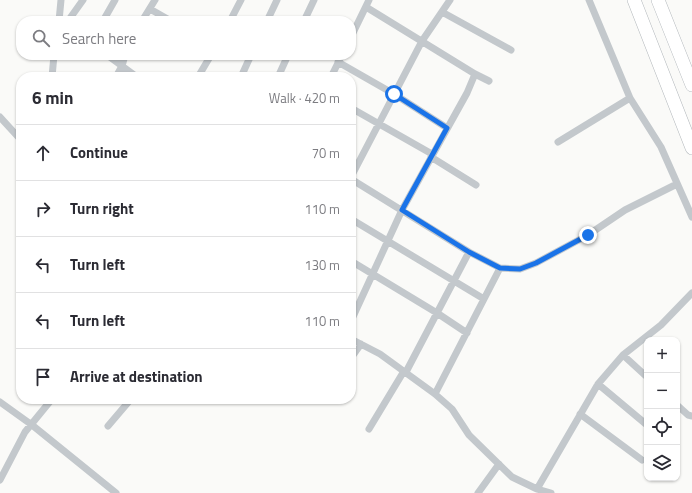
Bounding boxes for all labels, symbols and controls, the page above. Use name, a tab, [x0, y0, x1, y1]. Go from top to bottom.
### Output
search box	[16, 16, 356, 60]
icon: search	[30, 27, 52, 49]
text: Search here	[62, 27, 136, 50]
text: 6 min	[32, 85, 73, 111]
route start	[385, 85, 403, 103]
text: Walk · 420 m	[269, 88, 340, 108]
text: Continue	[70, 141, 128, 164]
icon: ahead	[32, 142, 54, 164]
text: 70 m	[312, 143, 340, 163]
text: Turn right	[70, 197, 134, 220]
icon: right	[32, 198, 54, 220]
text: 110 m	[304, 199, 340, 219]
route end	[579, 226, 597, 244]
text: Turn left	[70, 253, 125, 276]
icon: left	[32, 254, 54, 276]
text: 130 m	[304, 255, 340, 275]
text: Turn left	[70, 309, 125, 332]
icon: left	[32, 310, 54, 332]
text: 110 m	[304, 311, 340, 331]
map controls	[644, 337, 680, 481]
button: +	[644, 337, 680, 373]
text: Arrive at destination	[70, 365, 203, 388]
icon: arrive	[32, 366, 54, 388]
button: −	[644, 373, 680, 409]
button: locate	[644, 409, 680, 445]
button: layers	[644, 445, 680, 481]

